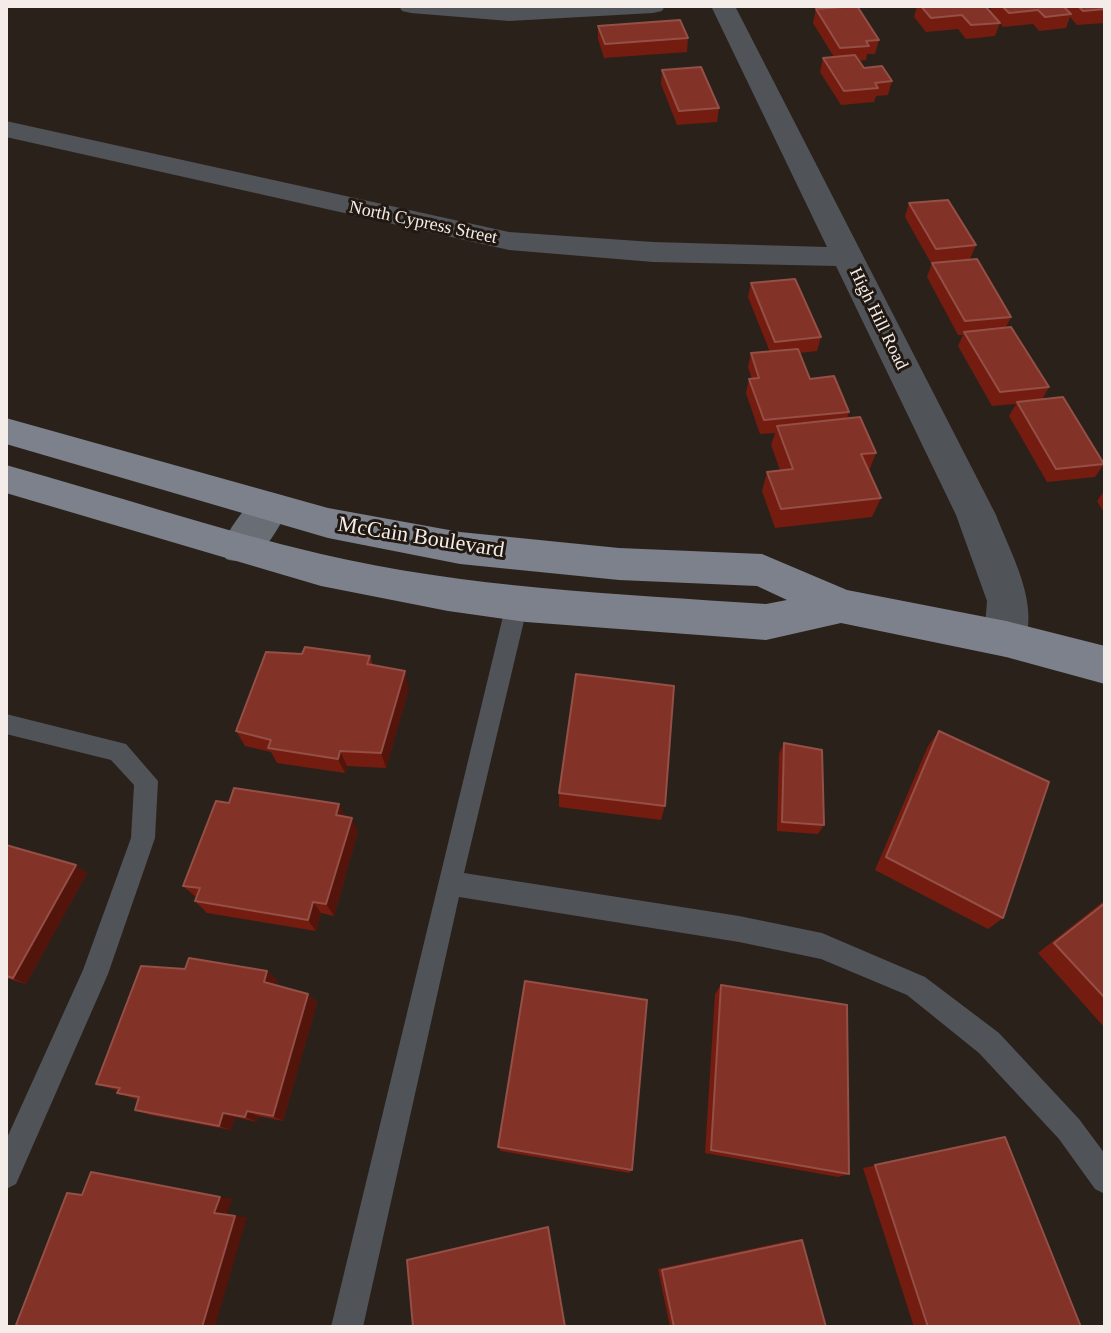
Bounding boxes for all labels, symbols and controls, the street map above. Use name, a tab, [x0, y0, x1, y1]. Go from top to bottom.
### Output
street label: North Cypress Street	[347, 197, 499, 249]
street label: High Hill Road	[844, 264, 912, 374]
street label: McCain Boulevard	[336, 512, 506, 564]

